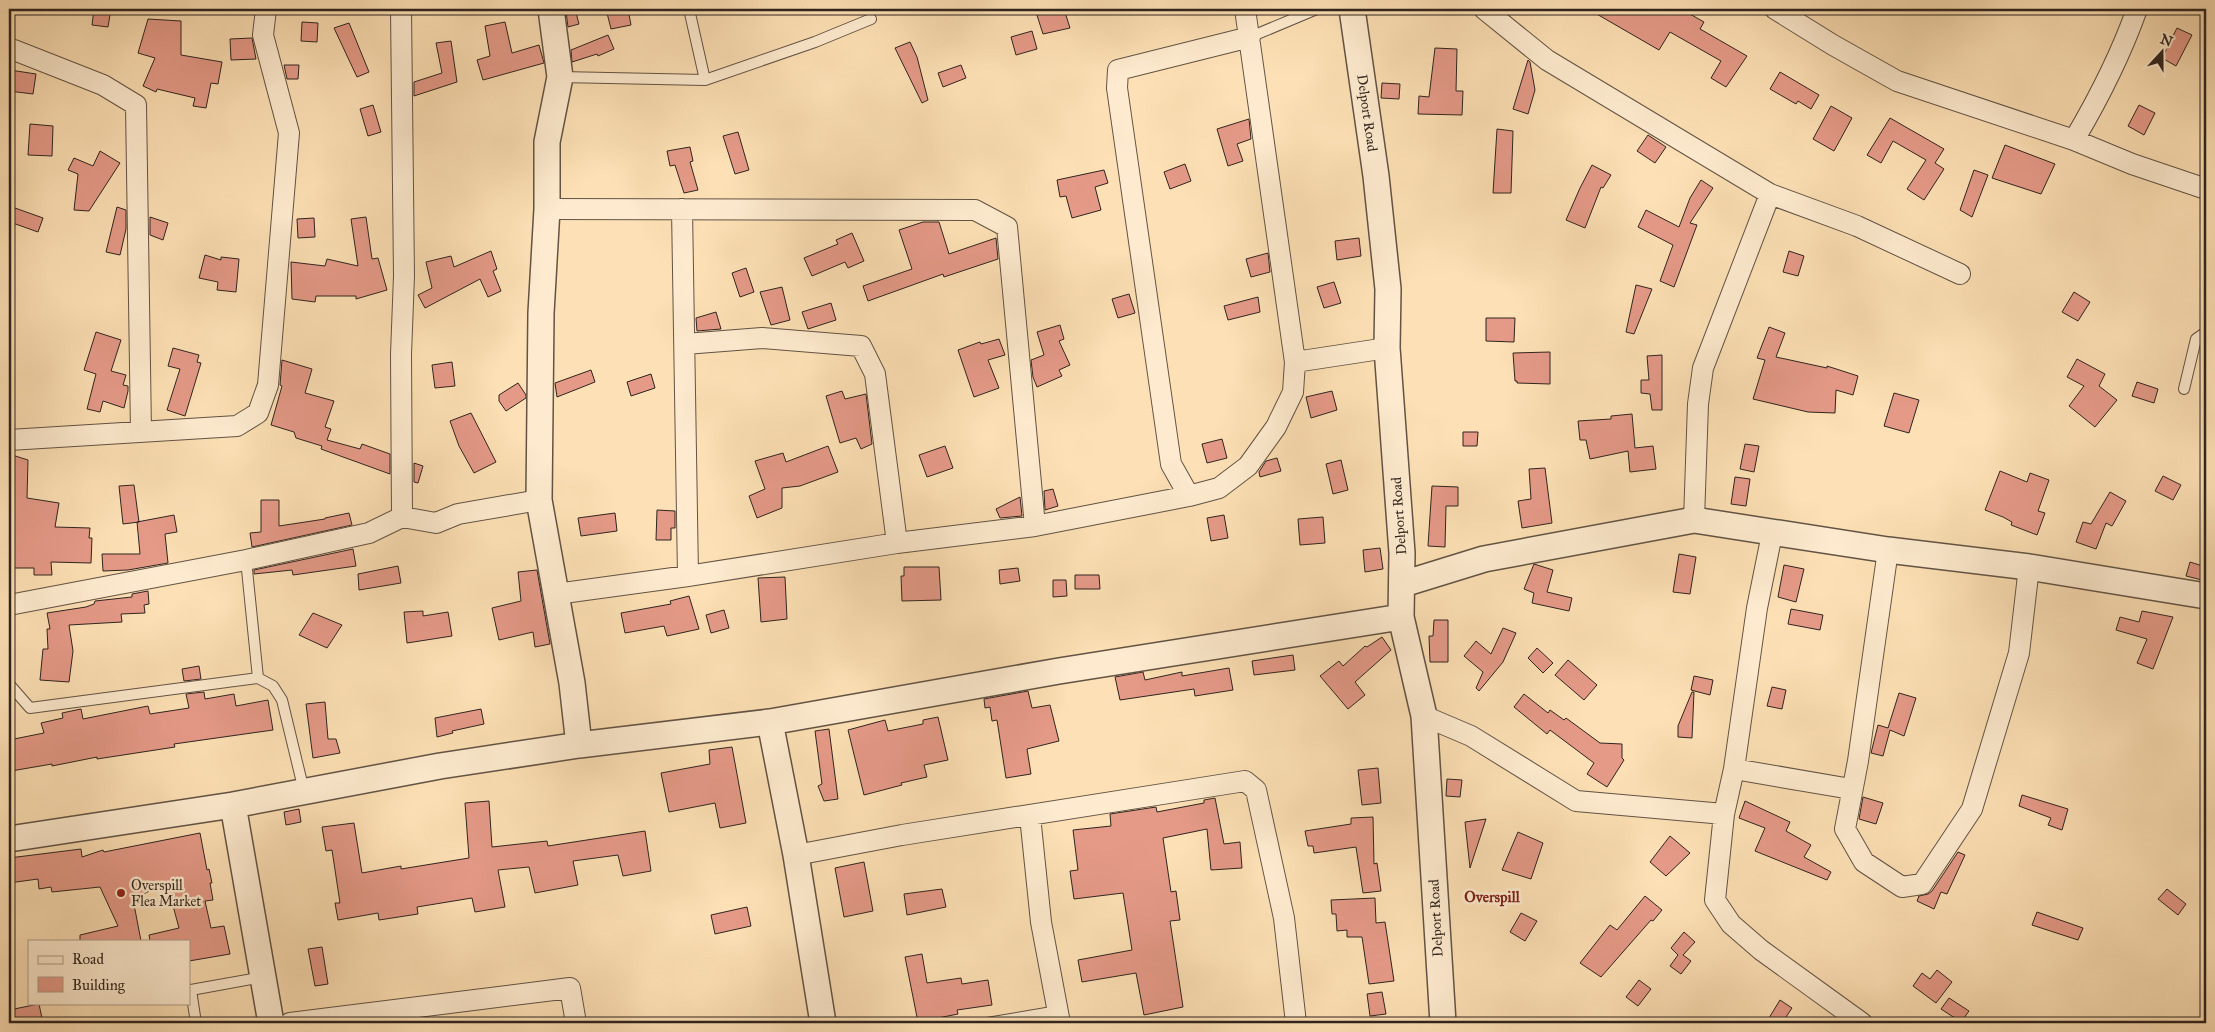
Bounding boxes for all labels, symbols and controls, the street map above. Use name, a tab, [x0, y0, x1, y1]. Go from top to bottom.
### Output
north arrow	[2138, 28, 2188, 78]
text: N	[2158, 30, 2175, 50]
street label: Delport Road	[1353, 73, 1381, 153]
street label: Delport Road	[1388, 477, 1410, 555]
place label: Overspill Flea Market	[131, 877, 201, 910]
street label: Delport Road	[1425, 879, 1447, 957]
marker: Overspill Flea Market	[115, 887, 127, 899]
district label: Overspill	[1464, 888, 1521, 907]
legend	[28, 940, 190, 1004]
text: Road	[72, 950, 104, 968]
text: Building	[72, 976, 126, 994]

